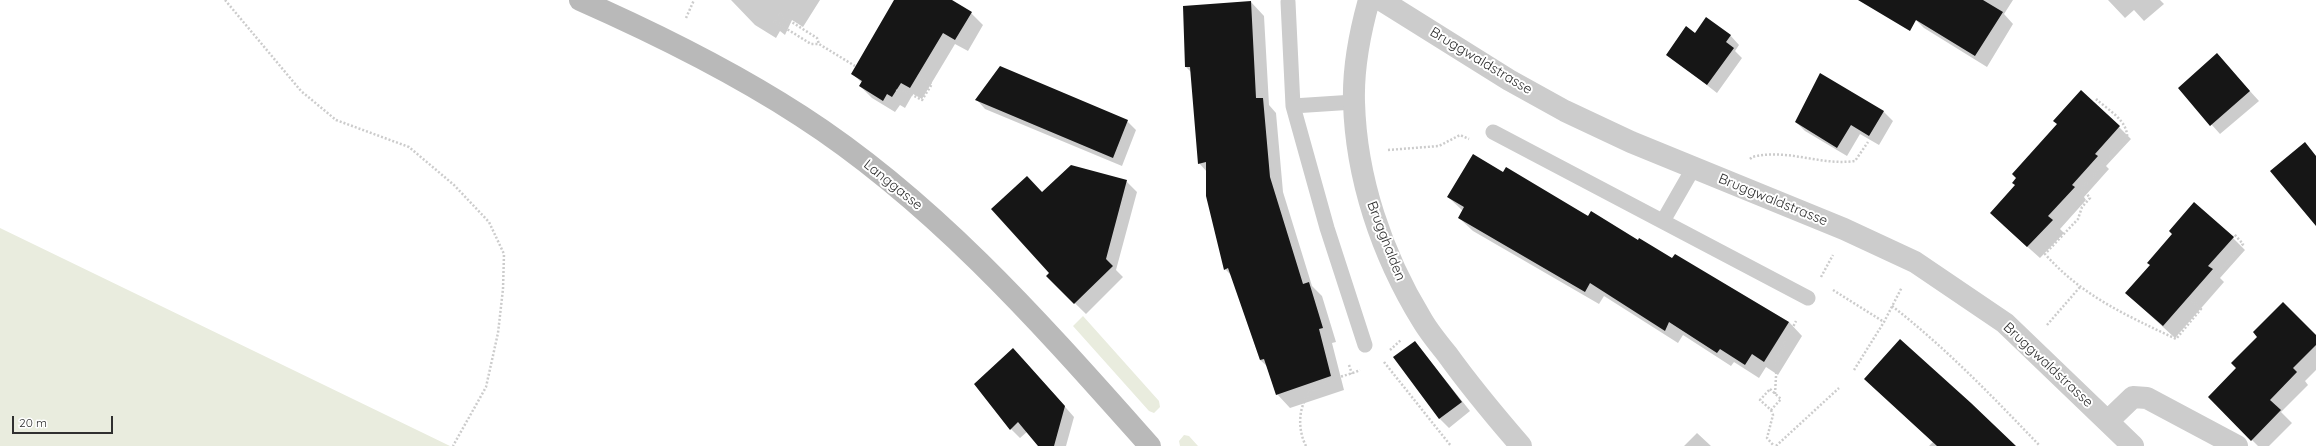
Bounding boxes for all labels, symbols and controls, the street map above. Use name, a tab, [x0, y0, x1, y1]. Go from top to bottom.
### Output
street label: Bruggwaldstrasse	[1427, 24, 1535, 98]
street label: Langgasse	[860, 156, 926, 214]
street label: Bruggwaldstrasse	[1716, 170, 1830, 230]
street label: Brugghalden	[1363, 199, 1409, 283]
street label: Bruggwaldstrasse	[2000, 319, 2096, 411]
scale bar	[14, 408, 115, 434]
text: 20 m	[19, 415, 47, 430]

